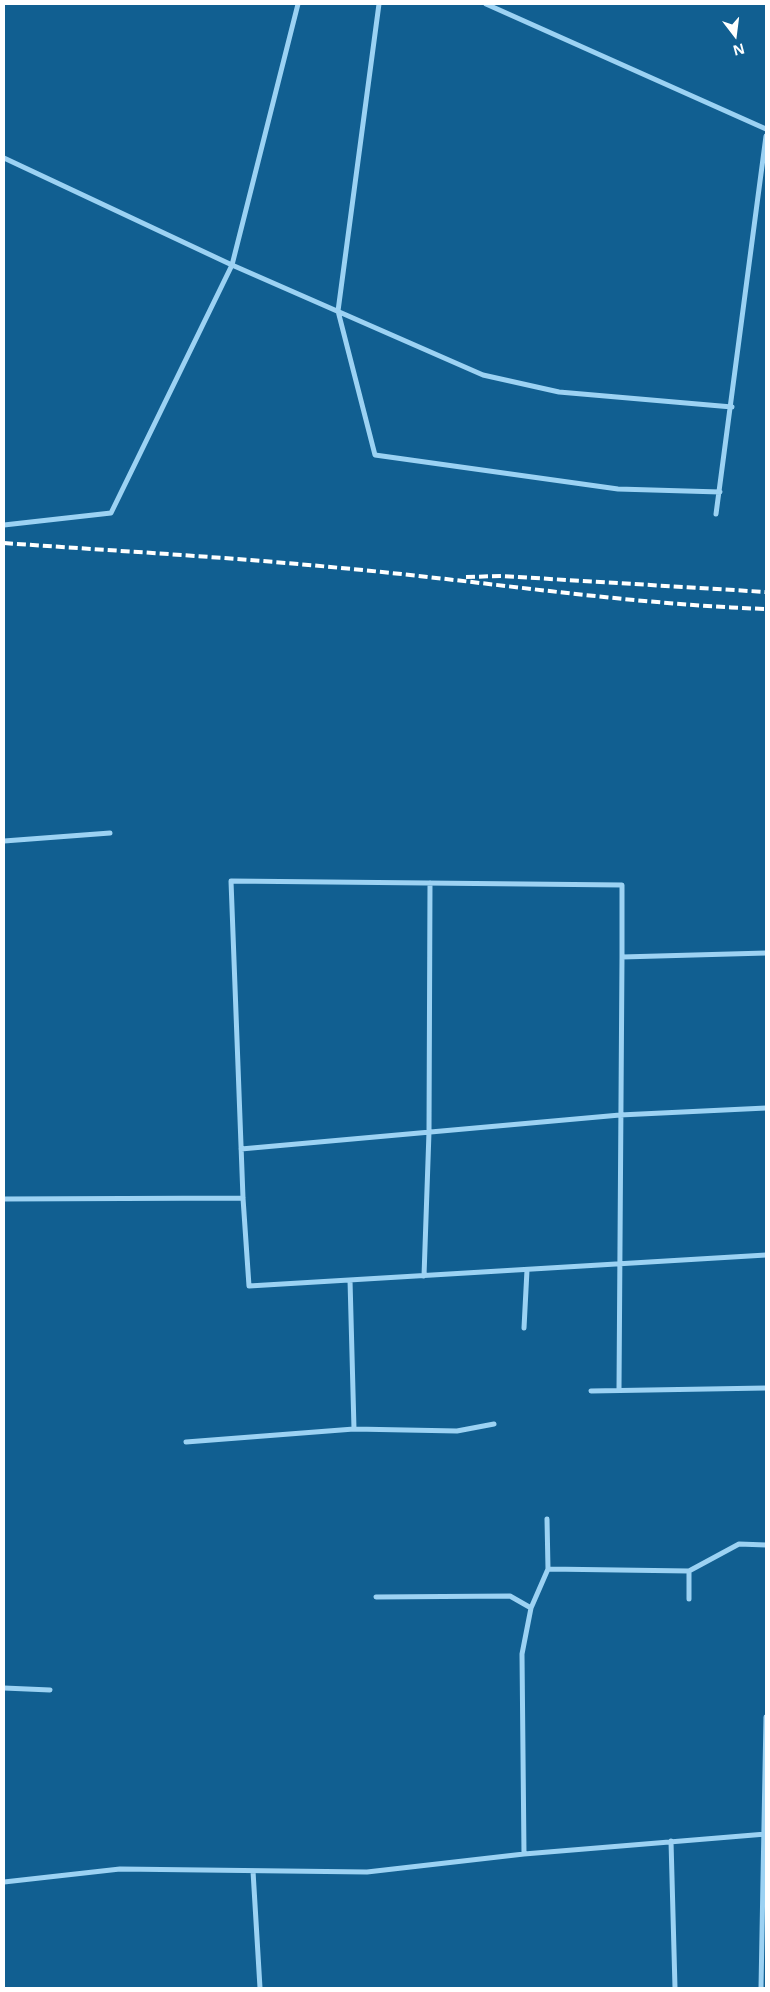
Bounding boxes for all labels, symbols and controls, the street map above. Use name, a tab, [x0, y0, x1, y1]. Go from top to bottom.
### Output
north arrow	[710, 10, 760, 60]
text: N	[731, 39, 747, 61]

